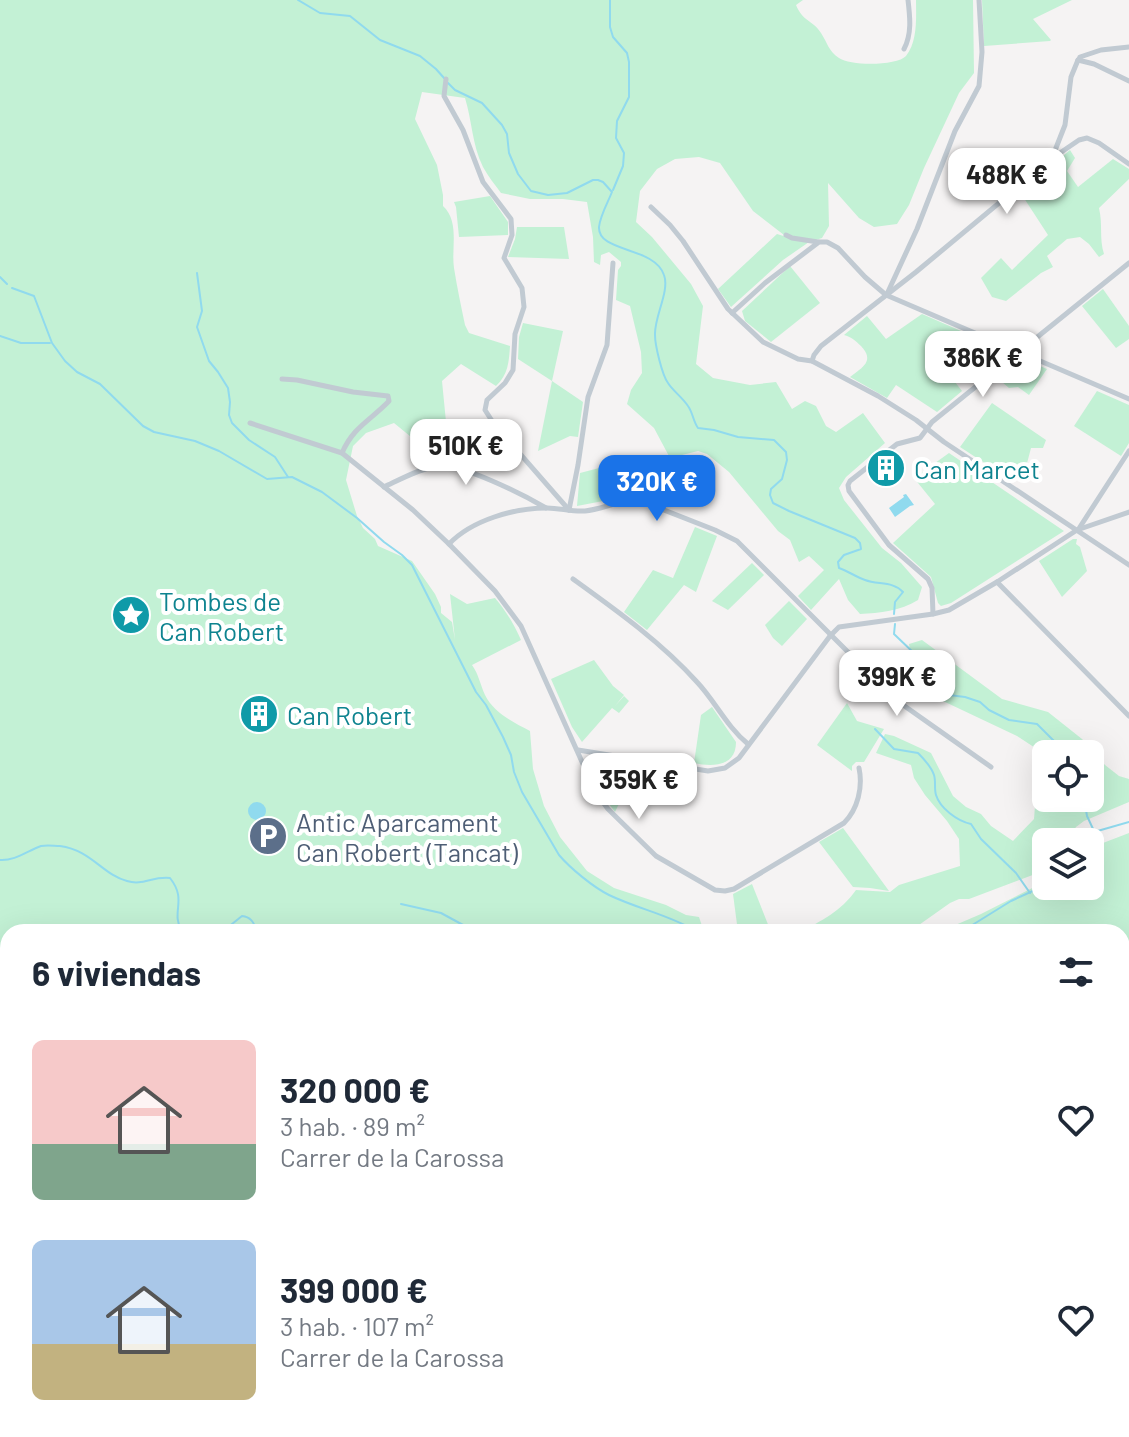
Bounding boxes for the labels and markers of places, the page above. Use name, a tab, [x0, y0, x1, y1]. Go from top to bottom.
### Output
pin: 488K €	[942, 148, 1072, 216]
pin: 386K €	[918, 331, 1048, 399]
pin: 510K €	[401, 419, 531, 487]
building icon: Can Marcet	[865, 447, 907, 489]
place label: Can Marcet	[914, 453, 1040, 484]
pin: 320K €	[592, 455, 722, 523]
place label: Tombes de Can Robert	[159, 585, 284, 646]
place icon: Tombes de Can Robert	[110, 594, 152, 636]
pin: 399K €	[832, 650, 962, 718]
building icon: Can Robert	[238, 693, 280, 735]
place label: Can Robert	[287, 699, 412, 730]
pin: 359K €	[574, 753, 704, 821]
place label: Antic Aparcament Can Robert (Tancat)	[296, 806, 518, 867]
parking icon: Antic Aparcament Can Robert (Tancat)	[247, 815, 289, 857]

